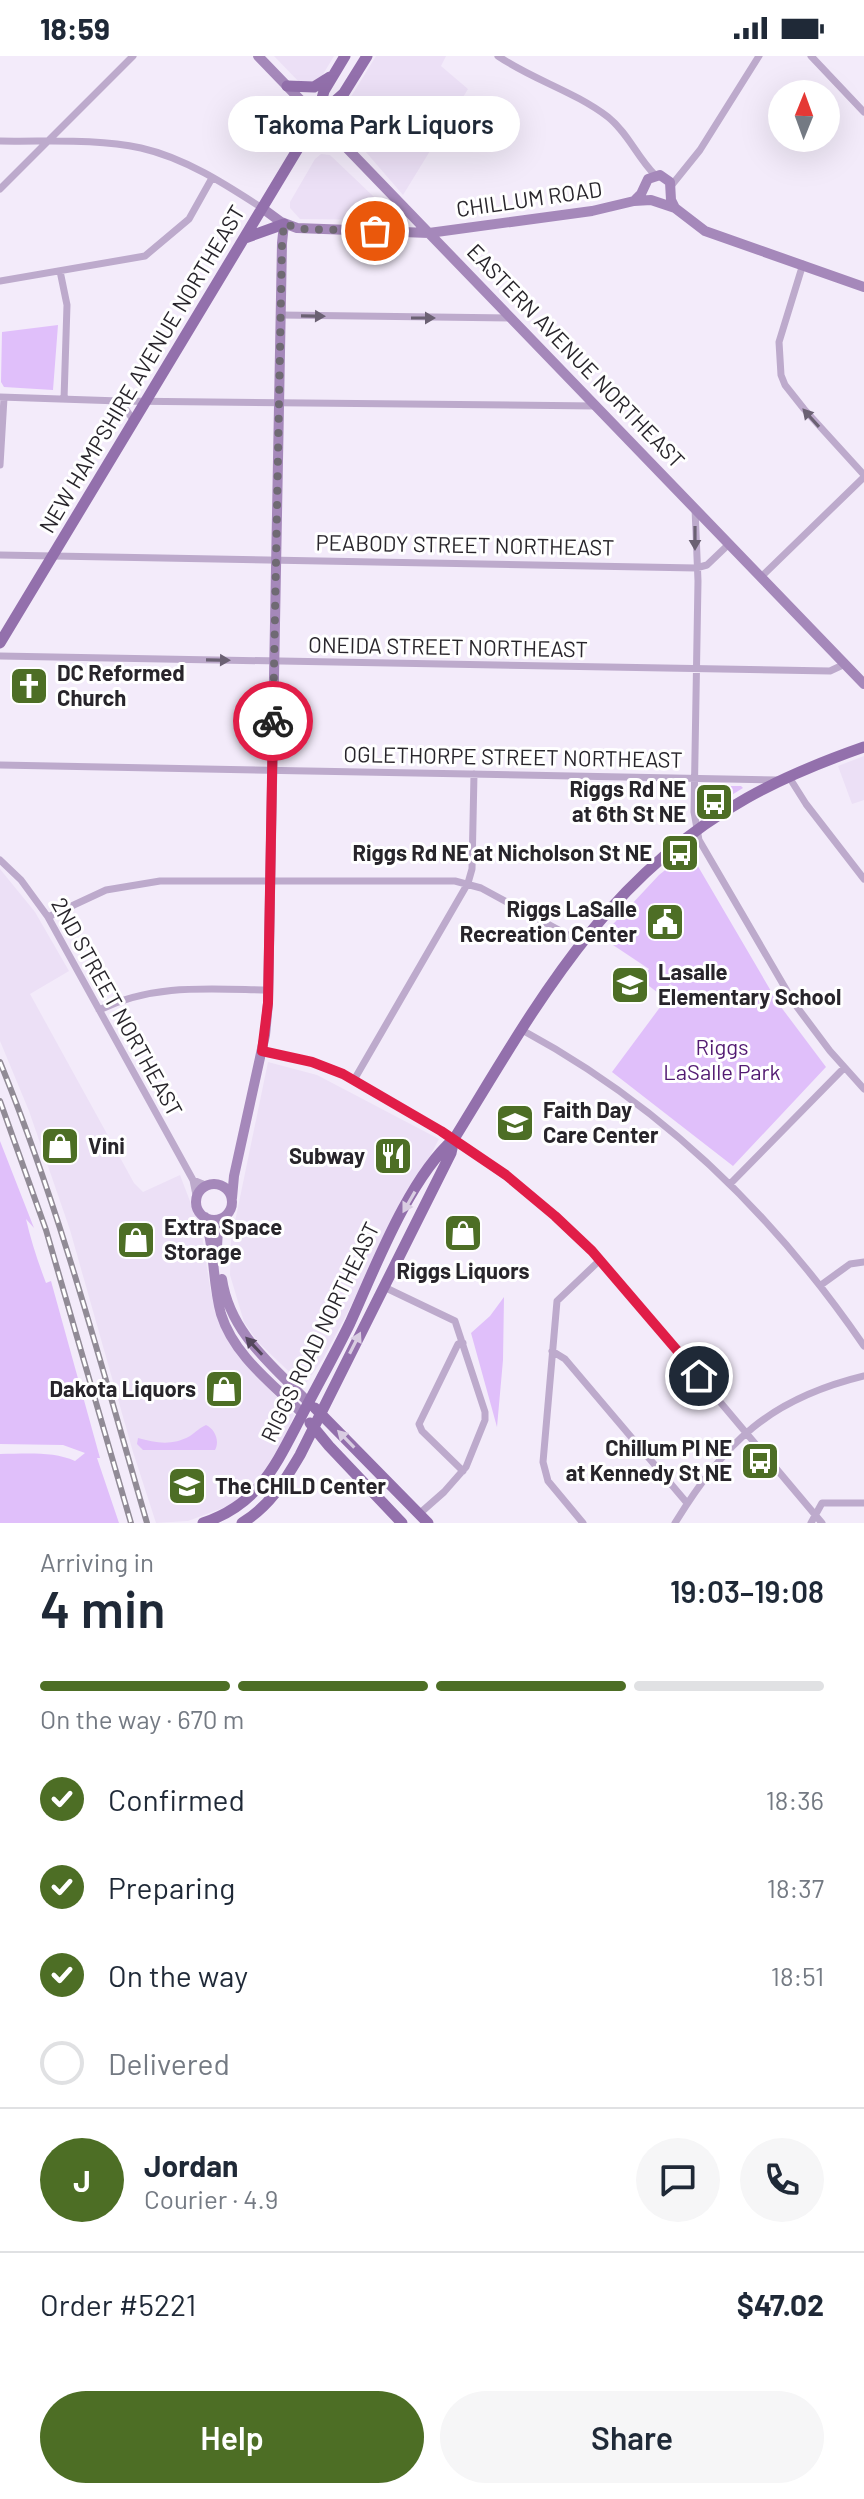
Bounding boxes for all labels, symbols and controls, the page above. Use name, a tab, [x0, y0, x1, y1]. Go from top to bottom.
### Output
text: 18:59	[40, 10, 110, 46]
north arrow	[768, 80, 840, 152]
map controls	[768, 80, 840, 152]
callout: Takoma Park Liquors	[229, 95, 521, 151]
text: Takoma Park Liquors	[254, 108, 494, 139]
street label: CHILLUM ROAD	[454, 175, 603, 221]
pin	[341, 197, 409, 265]
street label: NEW HAMPSHIRE AVENUE NORTHEAST	[33, 200, 249, 537]
icon: bag	[353, 209, 397, 253]
street label: EASTERN AVENUE NORTHEAST	[463, 238, 691, 473]
one-way arrow	[301, 309, 326, 322]
one-way arrow	[411, 312, 436, 324]
one-way arrow	[803, 408, 821, 427]
one-way arrow	[689, 526, 701, 551]
street label: PEABODY STREET NORTHEAST	[315, 528, 615, 560]
street label: ONEIDA STREET NORTHEAST	[308, 631, 588, 661]
one-way arrow	[206, 654, 231, 666]
place label: DC Reformed Church	[57, 659, 185, 710]
church icon: DC Reformed Church	[8, 665, 50, 707]
courier	[233, 681, 313, 761]
icon: bike	[251, 699, 295, 743]
street label: OGLETHORPE STREET NORTHEAST	[343, 740, 683, 772]
place label: Riggs Rd NE at 6th St NE	[569, 775, 686, 826]
bus stop icon: Riggs Rd NE at 6th St NE	[693, 781, 735, 823]
bus stop icon: Riggs Rd NE at Nicholson St NE	[659, 832, 701, 874]
place label: Riggs Rd NE at Nicholson St NE	[352, 839, 652, 865]
street label: 2ND STREET NORTHEAST	[47, 893, 189, 1120]
place label: Riggs LaSalle Recreation Center	[460, 895, 638, 946]
public building icon: Riggs LaSalle Recreation Center	[644, 901, 686, 943]
place label: Lasalle Elementary School	[658, 958, 841, 1009]
school or university icon: Lasalle Elementary School	[609, 964, 651, 1006]
park label: Riggs LaSalle Park	[663, 1033, 781, 1084]
place label: Faith Day Care Center	[543, 1096, 659, 1147]
school or university icon: Faith Day Care Center	[494, 1102, 536, 1144]
shop icon: Vini	[39, 1125, 81, 1167]
place label: Vini	[88, 1132, 125, 1158]
restaurant icon: Subway	[372, 1135, 414, 1177]
place label: Subway	[289, 1142, 365, 1168]
one-way arrow	[402, 1190, 416, 1213]
shop icon: Riggs Liquors	[442, 1212, 484, 1254]
place label: Extra Space Storage	[164, 1213, 282, 1264]
street label: RIGGS ROAD NORTHEAST	[254, 1217, 384, 1446]
shop icon: Extra Space Storage	[115, 1219, 157, 1261]
place label: Riggs Liquors	[396, 1257, 530, 1283]
one-way arrow	[349, 1332, 362, 1355]
one-way arrow	[246, 1337, 264, 1356]
pin	[665, 1342, 733, 1410]
icon: home	[677, 1354, 721, 1398]
shop icon: Dakota Liquors	[203, 1368, 245, 1410]
place label: Dakota Liquors	[50, 1375, 196, 1401]
one-way arrow	[338, 1430, 356, 1449]
place label: Chillum Pl NE at Kennedy St NE	[566, 1434, 732, 1485]
bus stop icon: Chillum Pl NE at Kennedy St NE	[739, 1440, 781, 1482]
school or university icon: The CHILD Center	[166, 1465, 208, 1507]
place label: The CHILD Center	[215, 1472, 386, 1498]
text: Arriving in	[40, 1546, 154, 1577]
text: 19:03–19:08	[670, 1573, 824, 1609]
text: 4 min	[40, 1576, 165, 1638]
text: On the way · 670 m	[40, 1703, 244, 1734]
icon: check	[40, 1777, 84, 1821]
text: Confirmed	[108, 1781, 245, 1817]
text: 18:36	[766, 1784, 824, 1815]
icon: check	[40, 1865, 84, 1909]
text: Preparing	[108, 1869, 235, 1905]
text: 18:37	[767, 1872, 824, 1903]
icon: check	[40, 1953, 84, 1997]
text: On the way	[108, 1957, 248, 1993]
text: 18:51	[771, 1960, 824, 1991]
text: Delivered	[108, 2045, 230, 2081]
button: chat	[636, 2138, 720, 2222]
button: phone	[740, 2138, 824, 2222]
text: Jordan	[144, 2147, 239, 2183]
text: J	[73, 2162, 91, 2198]
text: Courier · 4.9	[144, 2183, 278, 2214]
text: Order #5221	[40, 2286, 196, 2322]
text: $47.02	[737, 2286, 824, 2322]
button: Help	[40, 2391, 424, 2483]
button: Share	[440, 2391, 824, 2483]

